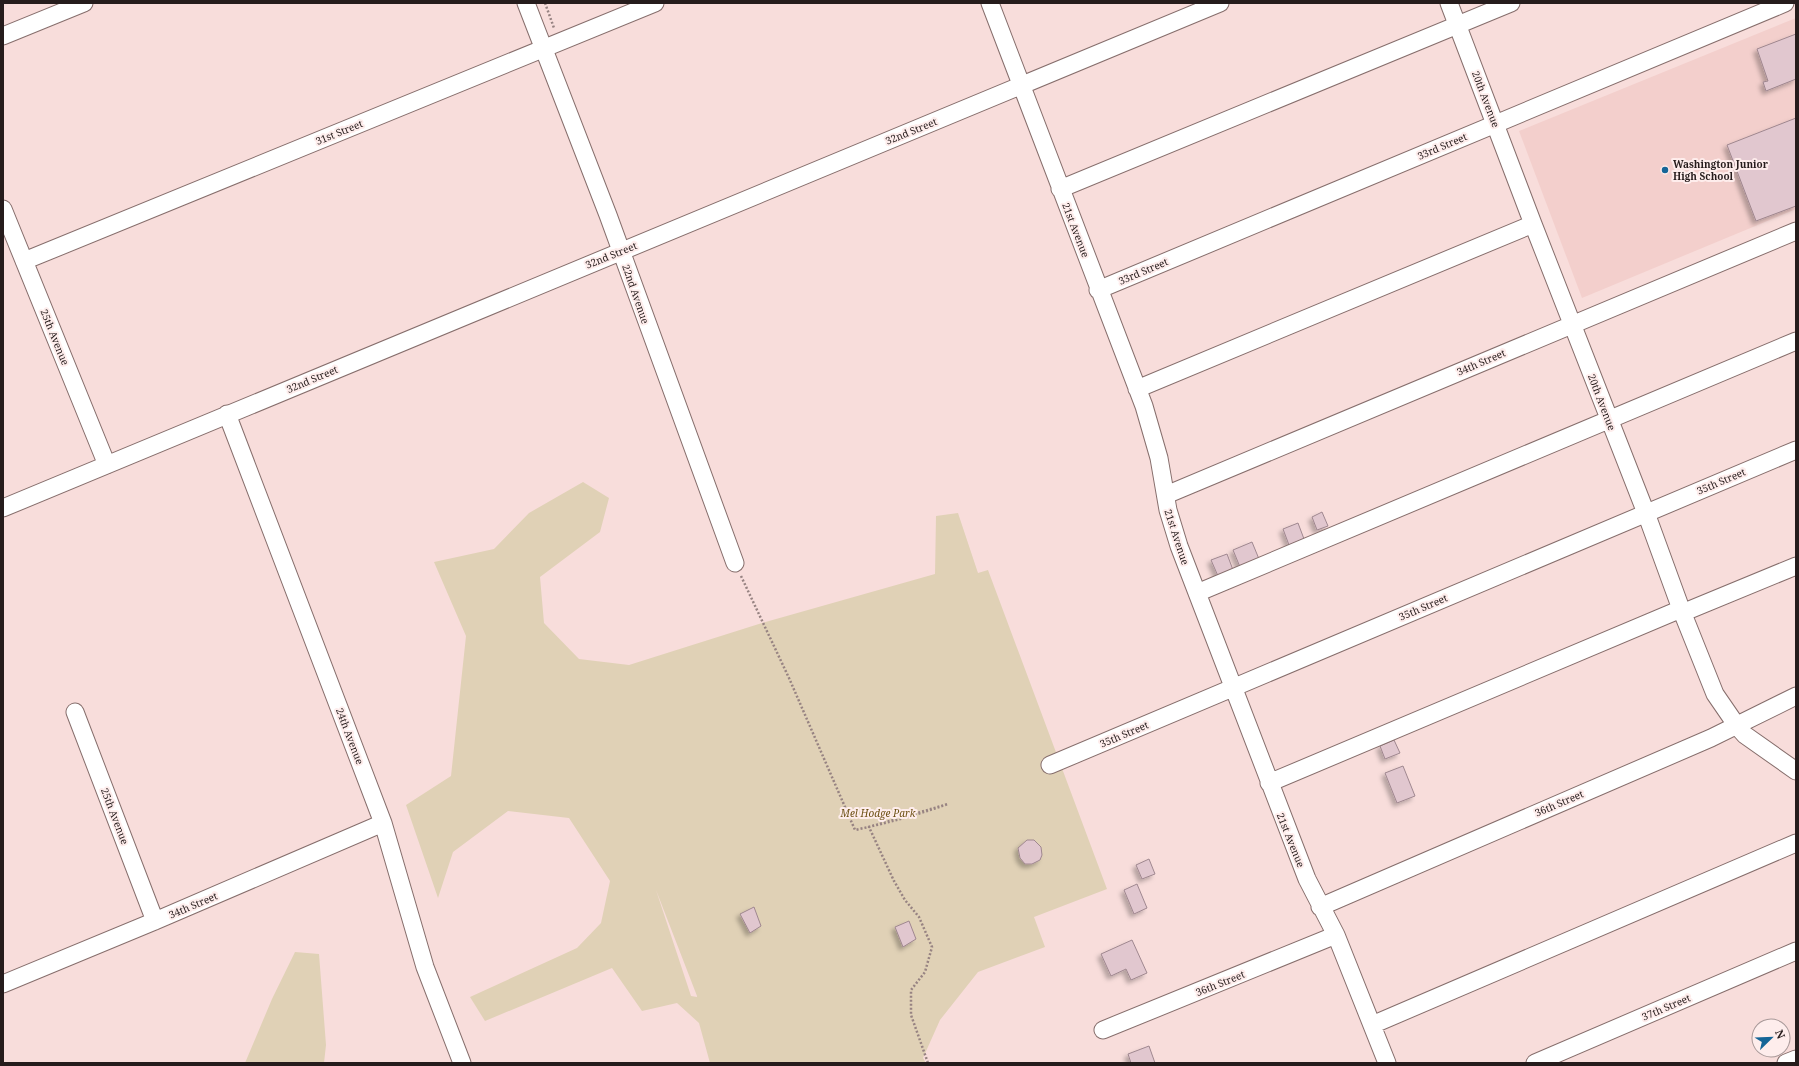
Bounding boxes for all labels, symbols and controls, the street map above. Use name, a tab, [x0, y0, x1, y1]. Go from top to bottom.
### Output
street label: 20th Avenue	[1469, 69, 1503, 129]
street label: 32nd Street	[883, 114, 939, 148]
street label: 31st Street	[313, 116, 365, 148]
street label: 33rd Street	[1415, 129, 1469, 163]
place label: Washington Junior High School	[1673, 157, 1769, 183]
marker: Washington Junior High School	[1660, 165, 1670, 175]
street label: 21st Avenue	[1059, 201, 1093, 259]
street label: 32nd Street	[583, 238, 639, 272]
street label: 33rd Street	[1116, 254, 1170, 288]
street label: 22nd Avenue	[619, 262, 653, 326]
street label: 25th Avenue	[37, 307, 73, 367]
street label: 34th Street	[1455, 345, 1508, 379]
street label: 32nd Street	[284, 362, 340, 396]
street label: 20th Avenue	[1585, 372, 1619, 432]
street label: 35th Street	[1695, 464, 1748, 498]
street label: 21st Avenue	[1161, 507, 1193, 567]
street label: 35th Street	[1397, 590, 1450, 624]
street label: 24th Avenue	[333, 706, 367, 766]
street label: 35th Street	[1098, 717, 1151, 751]
street label: 25th Avenue	[98, 786, 132, 846]
street label: 36th Street	[1533, 786, 1586, 820]
park label: Mel Hodge Park	[840, 806, 916, 820]
street label: 21st Avenue	[1274, 811, 1308, 869]
street label: 34th Street	[167, 888, 220, 922]
street label: 36th Street	[1193, 967, 1247, 999]
street label: 37th Street	[1640, 990, 1693, 1024]
north arrow	[1751, 1018, 1791, 1058]
text: N	[1772, 1027, 1789, 1041]

